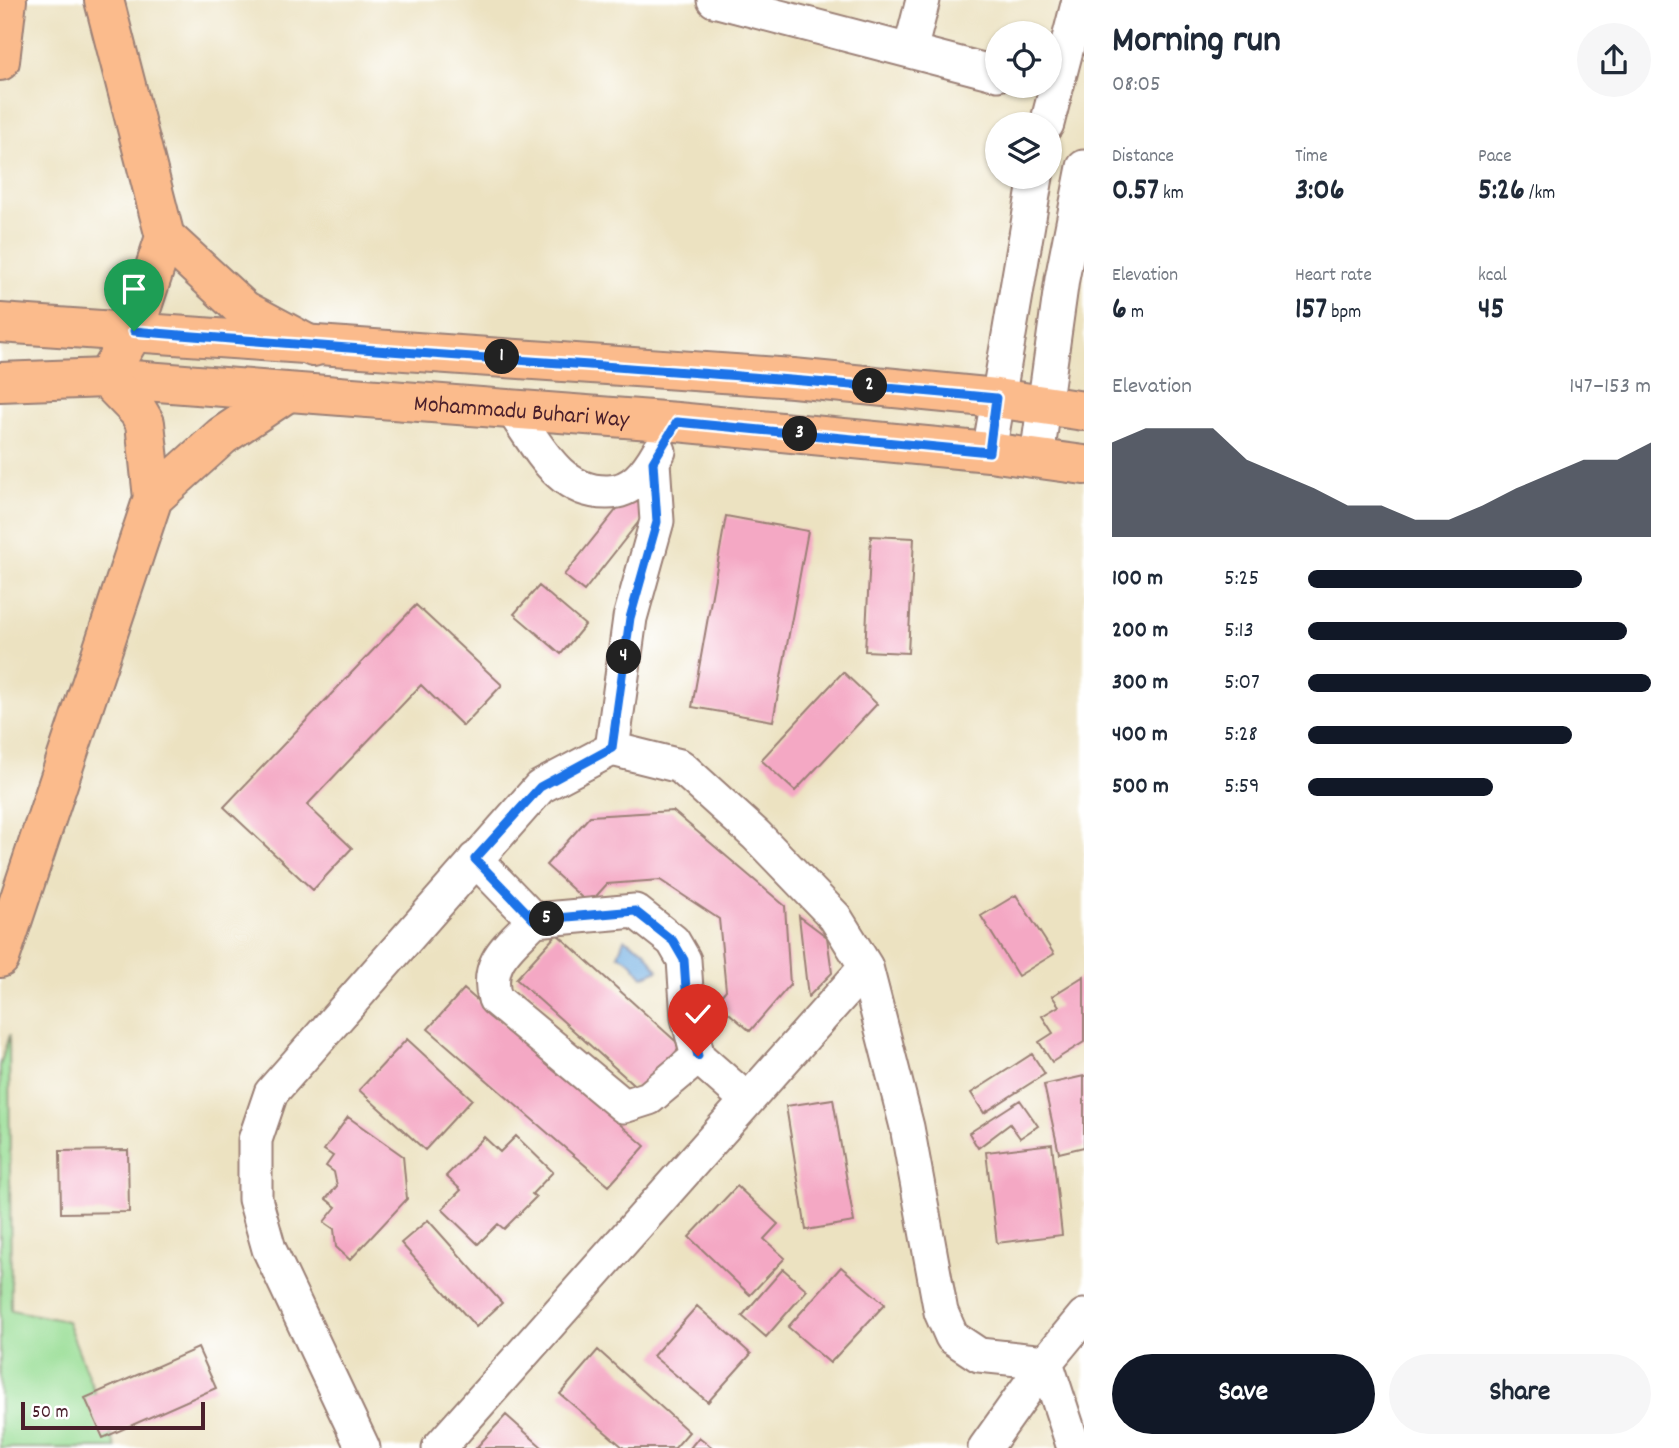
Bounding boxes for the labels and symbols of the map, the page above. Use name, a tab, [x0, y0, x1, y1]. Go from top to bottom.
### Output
pin	[104, 259, 164, 331]
pin: 1	[484, 340, 520, 374]
pin: 2	[852, 368, 888, 404]
street label: Mohammadu Buhari Way	[412, 388, 632, 438]
pin: 3	[782, 416, 818, 452]
pin: 4	[606, 640, 642, 674]
pin: 5	[530, 902, 564, 936]
pin	[668, 984, 728, 1056]
scale bar	[21, 1399, 205, 1431]

